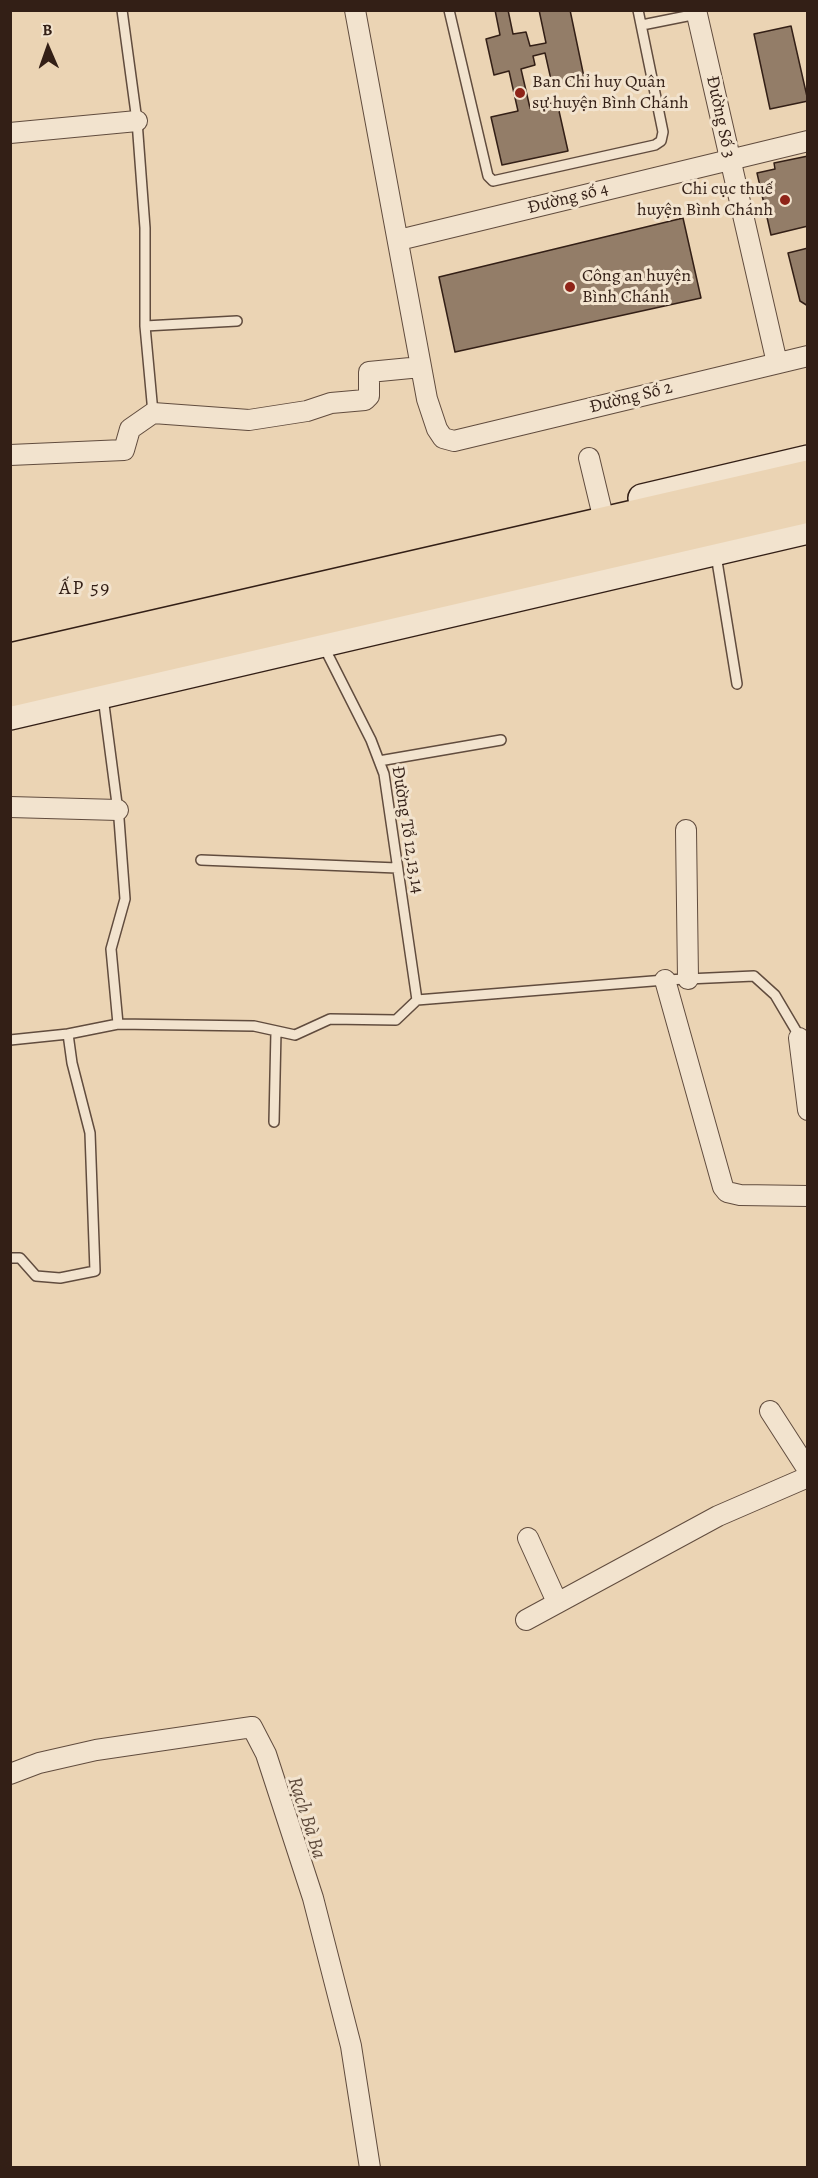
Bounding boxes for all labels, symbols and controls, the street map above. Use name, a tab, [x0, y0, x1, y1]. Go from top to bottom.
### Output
north arrow	[18, 18, 78, 78]
text: B	[42, 19, 53, 41]
place label: Ban Chỉ huy Quân sự huyện Bình Chánh	[532, 72, 689, 115]
street label: Đường Số 3	[701, 74, 739, 160]
marker: Ban Chỉ huy Quân sự huyện Bình Chánh	[513, 86, 527, 100]
street label: Đường số 4	[525, 179, 611, 219]
place label: Chi cục thuế huyện Bình Chánh	[637, 179, 773, 222]
marker: Chi cục thuế huyện Bình Chánh	[778, 193, 792, 207]
place label: Công an huyện Bình Chánh	[582, 266, 691, 308]
marker: Công an huyện Bình Chánh	[563, 280, 577, 294]
street label: Đường Số 2	[587, 377, 675, 419]
district label: ẤP 59	[59, 577, 111, 601]
street label: Đường Tổ 12,13,14	[386, 765, 428, 895]
water label: Rạch Bà Ba	[282, 1774, 330, 1862]

